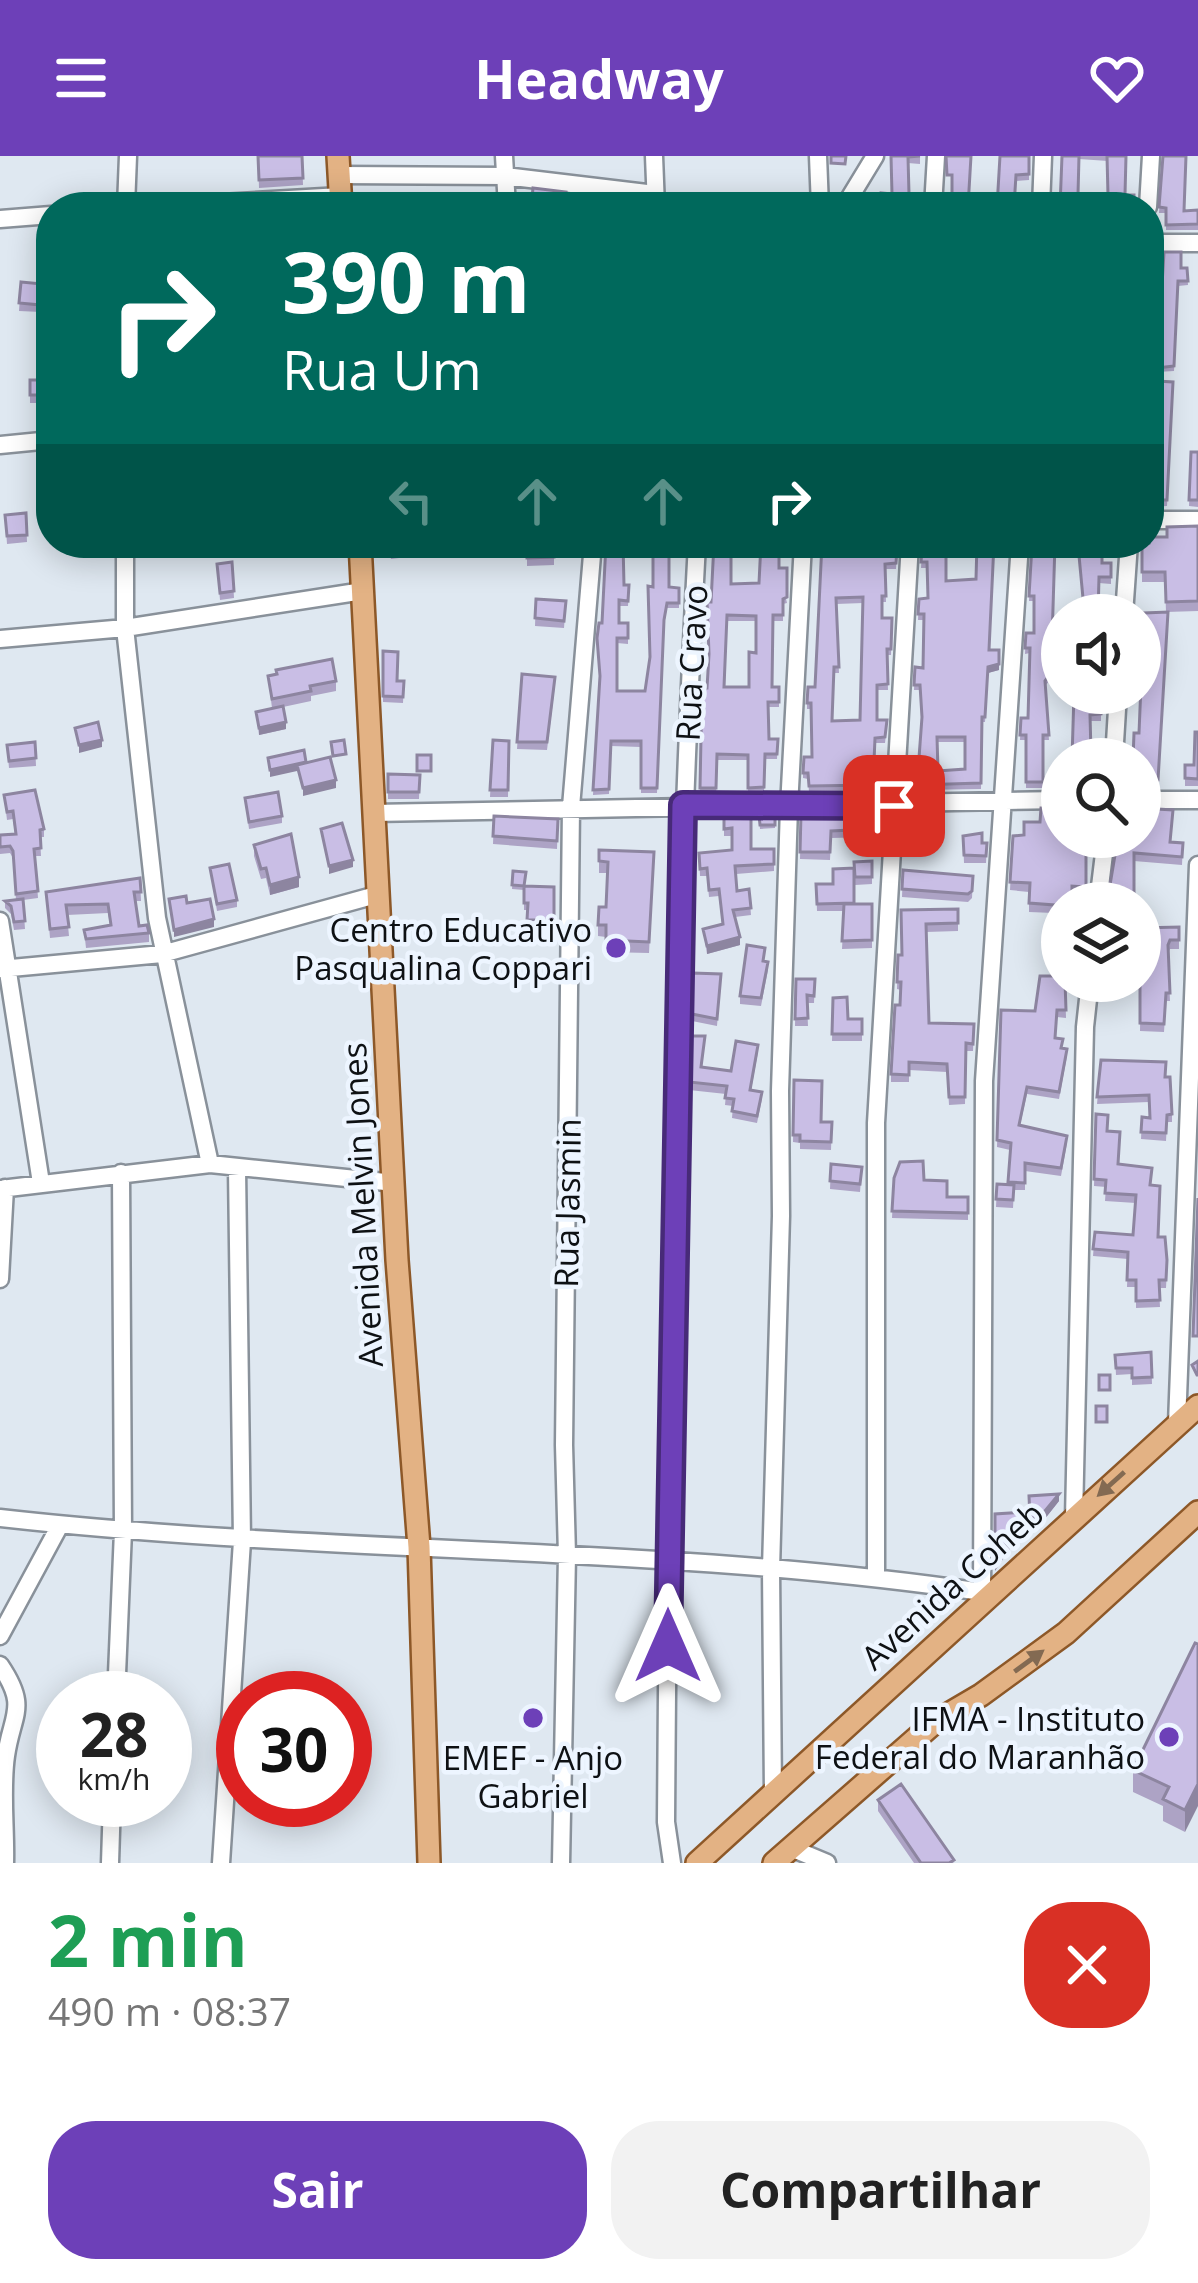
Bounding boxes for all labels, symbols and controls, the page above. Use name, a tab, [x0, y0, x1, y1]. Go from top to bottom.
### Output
text: Headway	[474, 41, 724, 115]
icon: menu	[48, 45, 114, 111]
icon: heart	[1084, 45, 1150, 111]
text: 390 m	[282, 223, 530, 338]
icon: right	[84, 240, 240, 396]
text: Rua Um	[282, 332, 482, 406]
icon: left	[378, 468, 444, 534]
icon: ahead	[504, 468, 570, 534]
icon: ahead	[630, 468, 696, 534]
icon: right	[756, 468, 822, 534]
street label: Rua Cravo	[664, 584, 718, 742]
map controls	[1041, 594, 1161, 1002]
button: sound	[1041, 594, 1161, 714]
button: search	[1041, 738, 1161, 858]
pin	[843, 755, 945, 857]
icon: arrive	[861, 773, 927, 839]
button: layers	[1041, 882, 1161, 1002]
place label: Centro Educativo Pasqualina Coppari	[294, 907, 592, 990]
marker: Centro Educativo Pasqualina Coppari	[603, 935, 629, 961]
street label: Avenida Melvin Jones	[331, 1042, 393, 1368]
street label: Rua Jasmin	[543, 1118, 591, 1288]
one-way arrow	[1097, 1470, 1126, 1497]
street label: Avenida Coheb	[851, 1491, 1053, 1679]
position arrow	[605, 1583, 731, 1709]
one-way arrow	[1014, 1649, 1045, 1673]
speed limit sign: 30	[216, 1671, 372, 1827]
text: 28	[80, 1693, 148, 1775]
place label: IFMA - Instituto Federal do Maranhão	[815, 1696, 1145, 1779]
marker: EMEF - Anjo Gabriel	[520, 1705, 546, 1731]
marker: IFMA - Instituto Federal do Maranhão	[1156, 1724, 1182, 1750]
place label: EMEF - Anjo Gabriel	[443, 1735, 623, 1818]
text: km/h	[78, 1758, 150, 1799]
text: 2 min	[48, 1890, 248, 1988]
button: close	[1024, 1902, 1150, 2028]
text: 490 m · 08:37	[48, 1984, 291, 2037]
button: Sair	[48, 2121, 587, 2259]
button: Compartilhar	[611, 2121, 1150, 2259]

